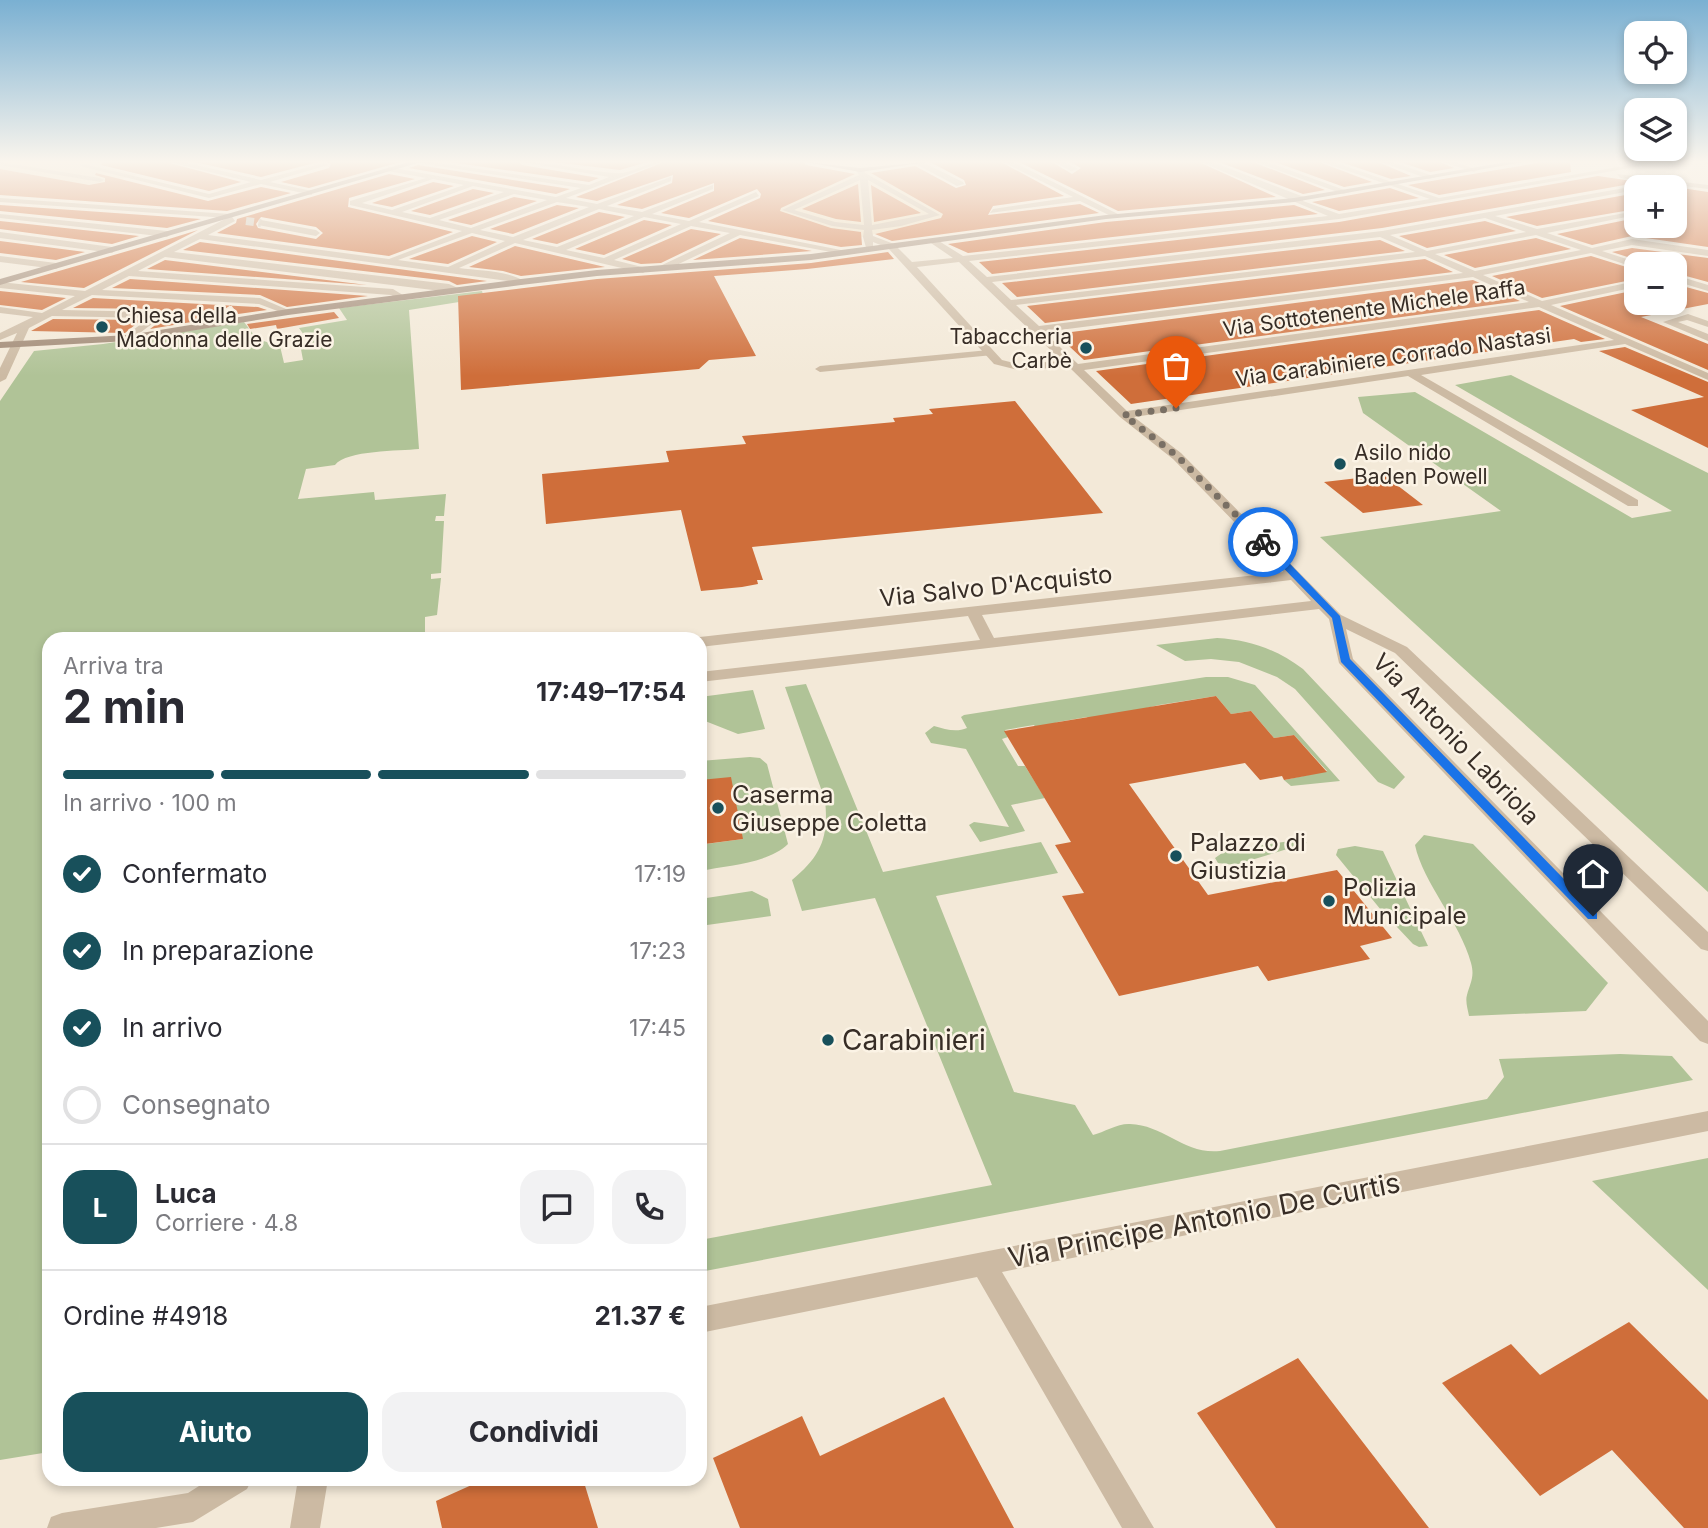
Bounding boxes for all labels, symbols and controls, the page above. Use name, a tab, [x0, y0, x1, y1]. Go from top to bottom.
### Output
map controls	[1624, 21, 1687, 315]
button: locate	[1624, 21, 1687, 84]
button: layers	[1624, 98, 1687, 161]
button: +	[1624, 175, 1687, 238]
button: −	[1624, 252, 1687, 315]
street label: Via Sottotenente Michele Raffa	[1221, 274, 1527, 342]
place label: Chiesa della Madonna delle Grazie	[116, 303, 332, 352]
marker: Chiesa della Madonna delle Grazie	[94, 319, 110, 335]
street label: Via Carabiniere Corrado Nastasi	[1234, 322, 1552, 392]
place label: Tabaccheria Carbè	[950, 324, 1072, 373]
pin	[1146, 336, 1206, 408]
marker: Tabaccheria Carbè	[1078, 340, 1094, 356]
icon: bag	[1157, 347, 1195, 385]
place label: Asilo nido Baden Powell	[1354, 440, 1488, 489]
marker: Asilo nido Baden Powell	[1332, 456, 1348, 472]
courier	[1228, 507, 1298, 577]
icon: bike	[1244, 523, 1282, 561]
street label: Via Salvo D'Acquisto	[878, 559, 1114, 613]
street label: Via Antonio Labriola	[1367, 647, 1545, 831]
text: Arriva tra	[63, 652, 164, 680]
text: 17:49–17:54	[536, 676, 686, 707]
text: 2 min	[63, 678, 186, 734]
place label: Caserma Giuseppe Coletta	[732, 780, 927, 837]
text: In arrivo · 100 m	[63, 789, 237, 817]
marker: Caserma Giuseppe Coletta	[710, 800, 726, 816]
place label: Palazzo di Giustizia	[1190, 828, 1306, 885]
pin	[1563, 844, 1623, 916]
marker: Palazzo di Giustizia	[1168, 848, 1184, 864]
icon: check	[63, 855, 101, 893]
icon: home	[1574, 855, 1612, 893]
text: Confermato	[122, 858, 267, 889]
text: 17:19	[634, 860, 686, 888]
place label: Polizia Municipale	[1343, 873, 1467, 930]
marker: Polizia Municipale	[1321, 893, 1337, 909]
icon: check	[63, 932, 101, 970]
text: In preparazione	[122, 935, 314, 966]
text: 17:23	[630, 937, 686, 965]
icon: check	[63, 1009, 101, 1047]
text: In arrivo	[122, 1012, 223, 1043]
text: 17:45	[629, 1014, 686, 1042]
place label: Carabinieri	[842, 1023, 986, 1057]
marker: Carabinieri	[820, 1032, 836, 1048]
text: Consegnato	[122, 1089, 271, 1120]
street label: Via Principe Antonio De Curtis	[1005, 1165, 1403, 1275]
button: chat	[520, 1170, 594, 1244]
button: phone	[612, 1170, 686, 1244]
text: Luca	[155, 1178, 217, 1209]
text: L	[93, 1192, 107, 1223]
text: Corriere · 4.8	[155, 1209, 298, 1237]
text: Ordine #4918	[63, 1300, 228, 1331]
text: 21.37 €	[594, 1300, 686, 1331]
button: Aiuto	[63, 1392, 368, 1472]
button: Condividi	[382, 1392, 686, 1472]

